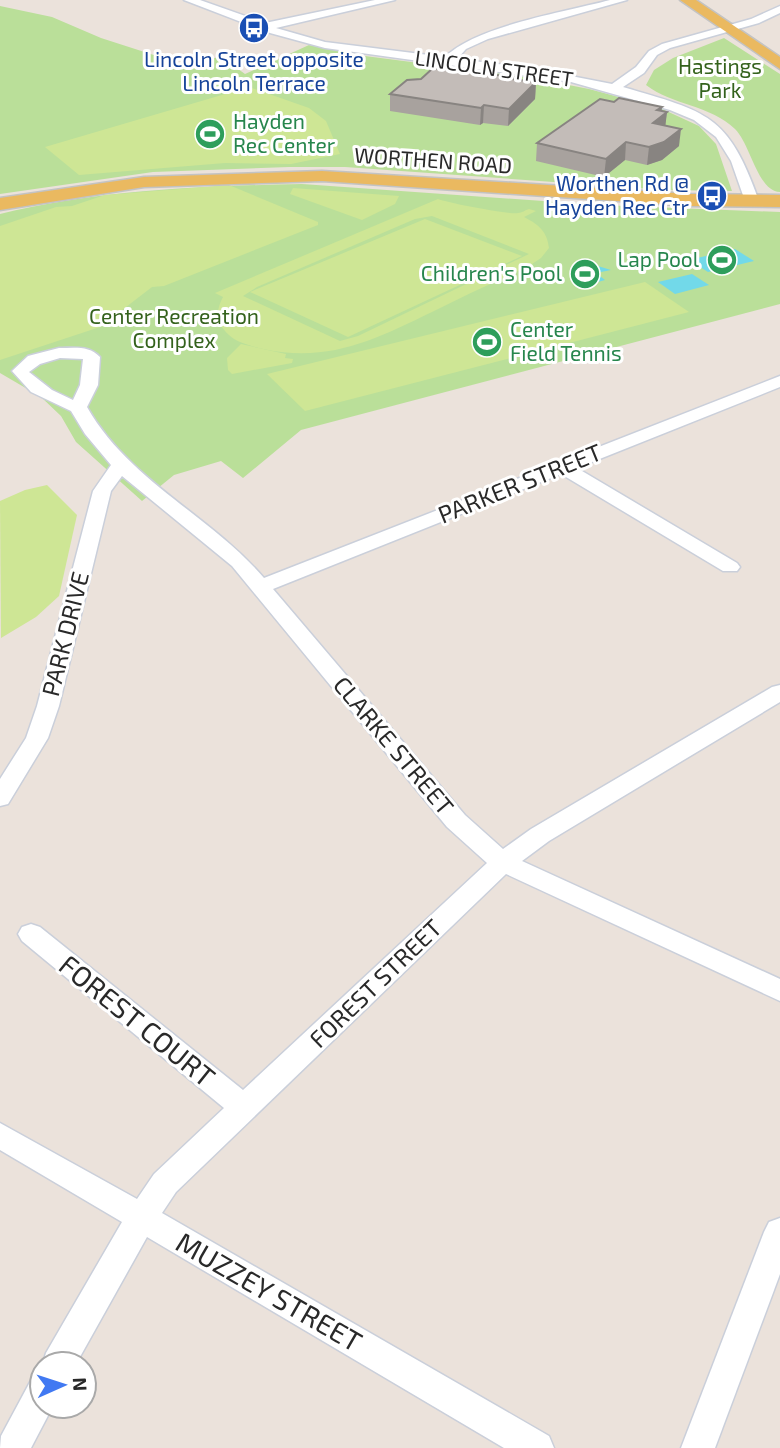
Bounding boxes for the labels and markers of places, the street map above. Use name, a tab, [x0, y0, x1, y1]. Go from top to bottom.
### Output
bus stop icon: Lincoln Street opposite Lincoln Terrace	[237, 11, 271, 45]
place label: Lincoln Street opposite Lincoln Terrace	[144, 46, 364, 95]
place label: Hayden Rec Center	[233, 108, 336, 157]
sports icon: Hayden Rec Center	[193, 117, 227, 151]
place label: Worthen Rd @ Hayden Rec Ctr	[545, 170, 690, 219]
bus stop icon: Worthen Rd @ Hayden Rec Ctr	[695, 179, 729, 213]
sports icon: Lap Pool	[705, 243, 739, 277]
place label: Lap Pool	[617, 246, 700, 271]
sports icon: Children's Pool	[568, 257, 602, 291]
place label: Children's Pool	[421, 260, 563, 285]
place label: Center Field Tennis	[510, 316, 622, 365]
sports icon: Center Field Tennis	[470, 325, 504, 359]

